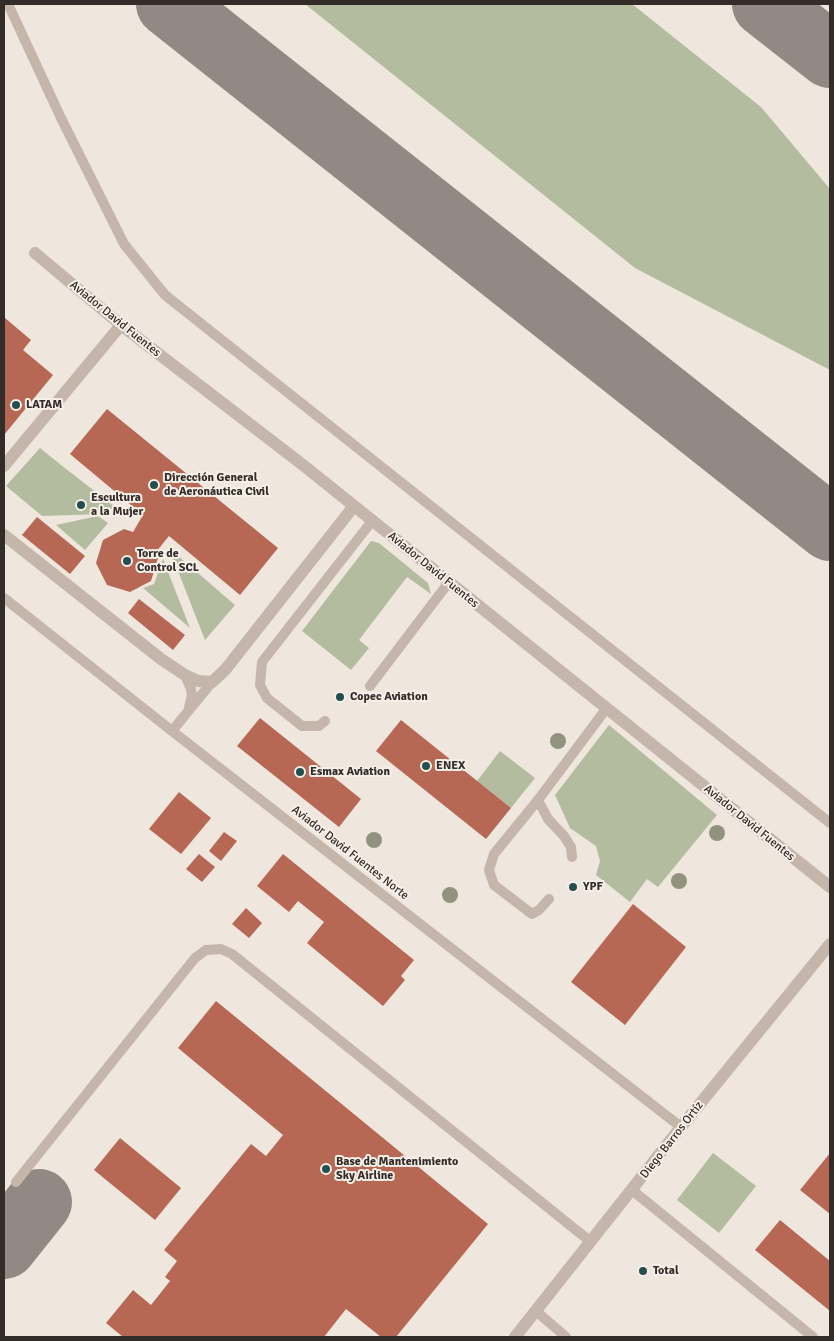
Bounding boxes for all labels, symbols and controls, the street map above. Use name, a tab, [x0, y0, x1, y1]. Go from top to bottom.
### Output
street label: Aviador David Fuentes	[67, 278, 163, 360]
place label: LATAM	[26, 398, 62, 412]
marker: LATAM	[10, 399, 22, 411]
place label: Dirección General de Aeronáutica Civil	[164, 471, 269, 499]
marker: Dirección General de Aeronáutica Civil	[148, 479, 160, 491]
place label: Escultura a la Mujer	[91, 491, 143, 519]
marker: Escultura a la Mujer	[75, 499, 87, 511]
street label: Aviador David Fuentes	[385, 529, 481, 611]
place label: Torre de Control SCL	[137, 547, 199, 575]
marker: Torre de Control SCL	[121, 555, 133, 567]
place label: Copec Aviation	[350, 690, 428, 704]
marker: Copec Aviation	[334, 691, 346, 703]
place label: ENEX	[436, 759, 465, 773]
marker: ENEX	[420, 760, 432, 772]
place label: Esmax Aviation	[310, 765, 390, 779]
marker: Esmax Aviation	[294, 766, 306, 778]
street label: Aviador David Fuentes	[701, 782, 797, 864]
street label: Aviador David Fuentes Norte	[289, 803, 411, 903]
place label: YPF	[583, 880, 603, 894]
marker: YPF	[567, 881, 579, 893]
street label: Diego Barros Ortíz	[637, 1099, 707, 1181]
place label: Base de Mantenimiento Sky Airline	[336, 1155, 458, 1183]
marker: Base de Mantenimiento Sky Airline	[320, 1163, 332, 1175]
place label: Total	[653, 1264, 679, 1278]
marker: Total	[637, 1265, 649, 1277]

